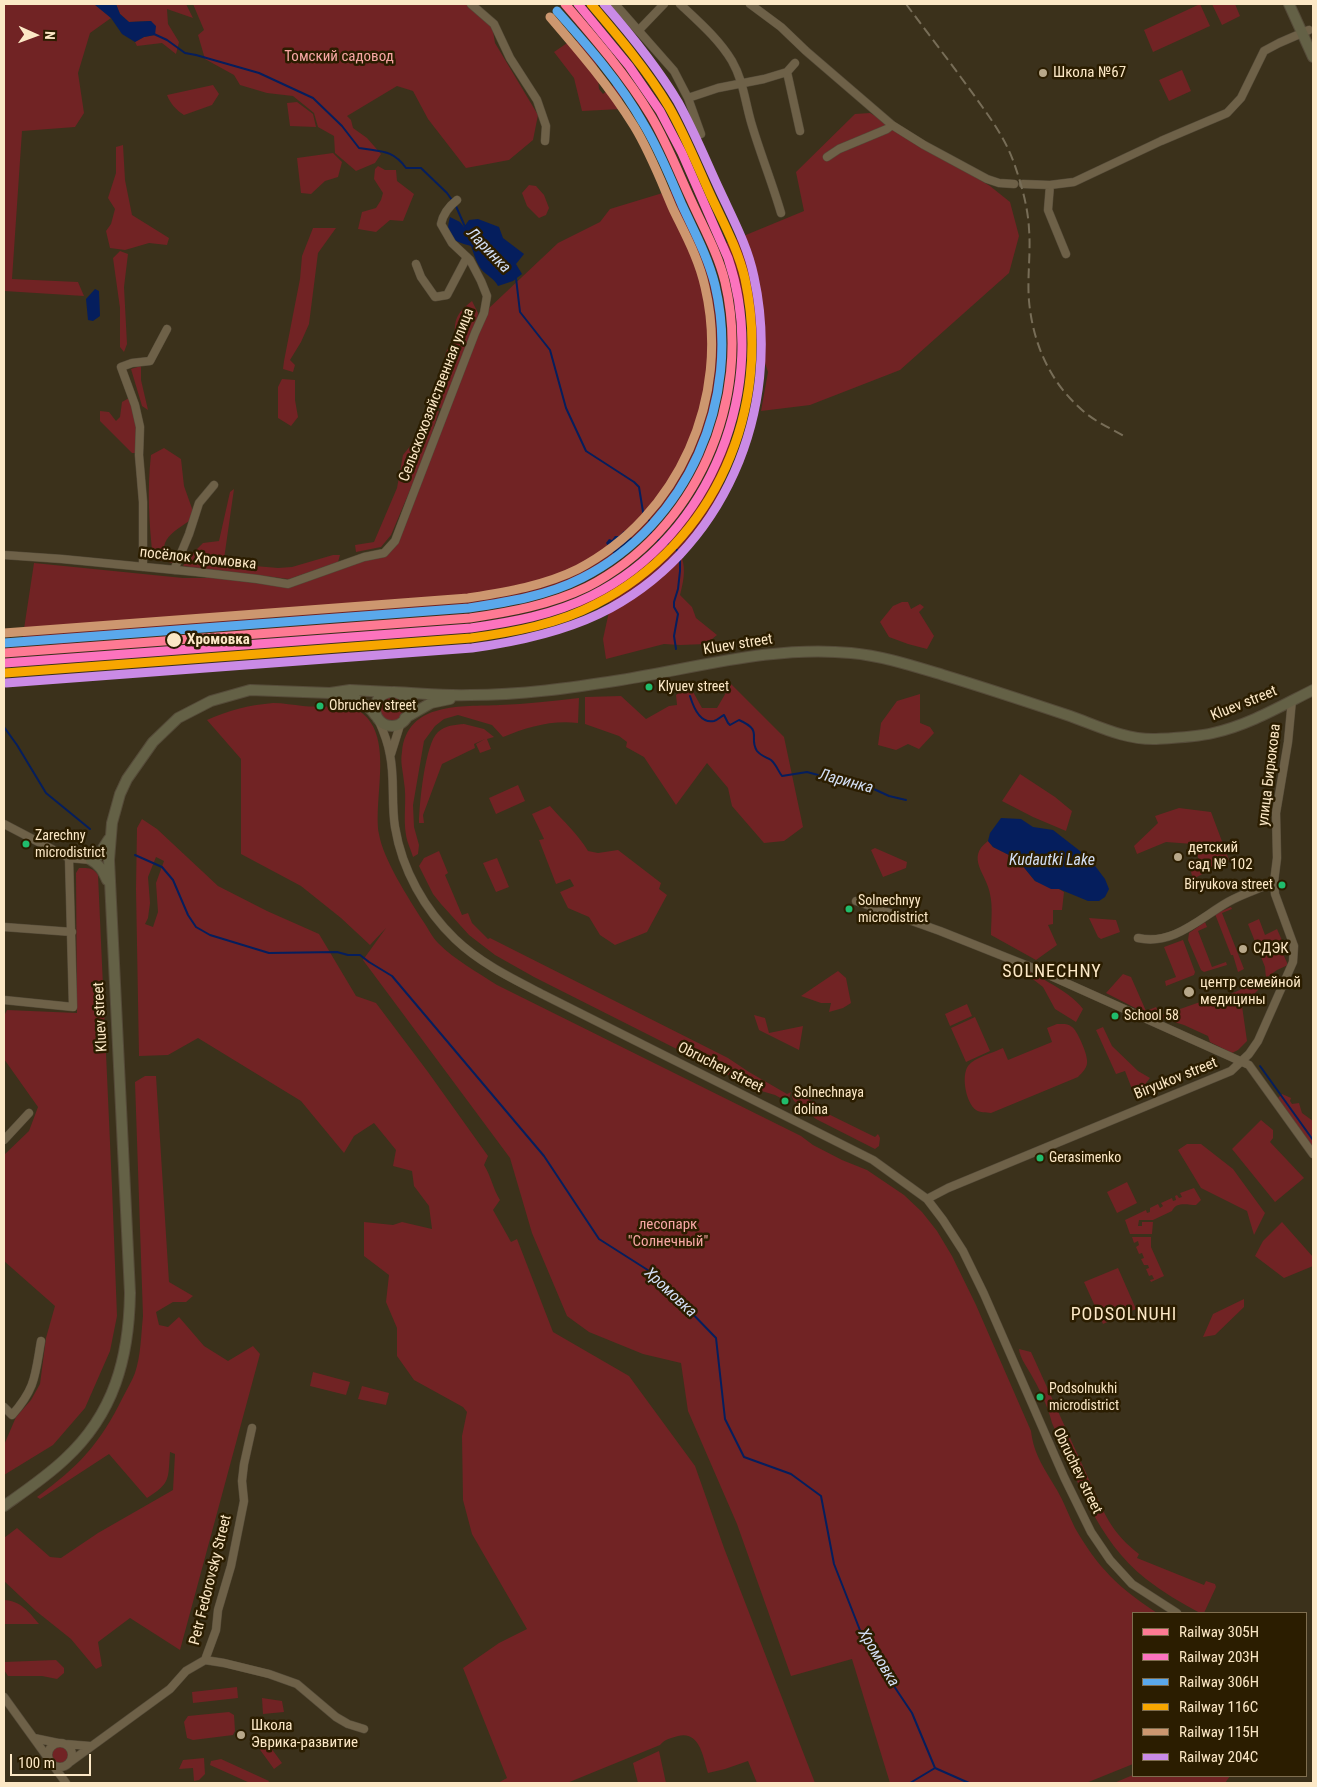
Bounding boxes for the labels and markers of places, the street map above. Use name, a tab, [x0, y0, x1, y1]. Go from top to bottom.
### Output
place label: Школа №67	[1053, 64, 1126, 82]
marker: Школа №67	[1037, 67, 1049, 79]
marker: Хромовка	[165, 631, 183, 649]
place label: Хромовка	[187, 631, 250, 649]
place label: Klyuev street	[658, 679, 729, 695]
marker: Klyuev street	[644, 682, 654, 692]
place label: Obruchev street	[329, 698, 416, 714]
marker: Obruchev street	[315, 701, 325, 711]
place label: Zarechny microdistrict	[35, 828, 105, 860]
marker: Zarechny microdistrict	[21, 839, 31, 849]
place label: детский сад № 102	[1188, 839, 1253, 874]
marker: детский сад № 102	[1172, 851, 1184, 863]
place label: Biryukova street	[1184, 877, 1273, 893]
marker: Biryukova street	[1277, 880, 1287, 890]
place label: Solnechnyy microdistrict	[858, 893, 928, 926]
marker: Solnechnyy microdistrict	[844, 904, 854, 914]
place label: СДЭК	[1253, 940, 1289, 958]
marker: СДЭК	[1237, 943, 1249, 955]
place label: центр семейной медицины	[1200, 974, 1301, 1009]
marker: центр семейной медицины	[1182, 985, 1196, 999]
place label: School 58	[1124, 1008, 1179, 1024]
marker: School 58	[1110, 1011, 1120, 1021]
place label: Solnechnaya dolina	[794, 1085, 864, 1118]
marker: Solnechnaya dolina	[780, 1096, 790, 1106]
place label: Gerasimenko	[1049, 1150, 1121, 1166]
marker: Gerasimenko	[1035, 1153, 1045, 1163]
place label: Podsolnukhi microdistrict	[1049, 1381, 1119, 1414]
marker: Podsolnukhi microdistrict	[1035, 1392, 1045, 1402]
place label: Школа Эврика-развитие	[251, 1717, 358, 1752]
marker: Школа Эврика-развитие	[235, 1729, 247, 1741]

